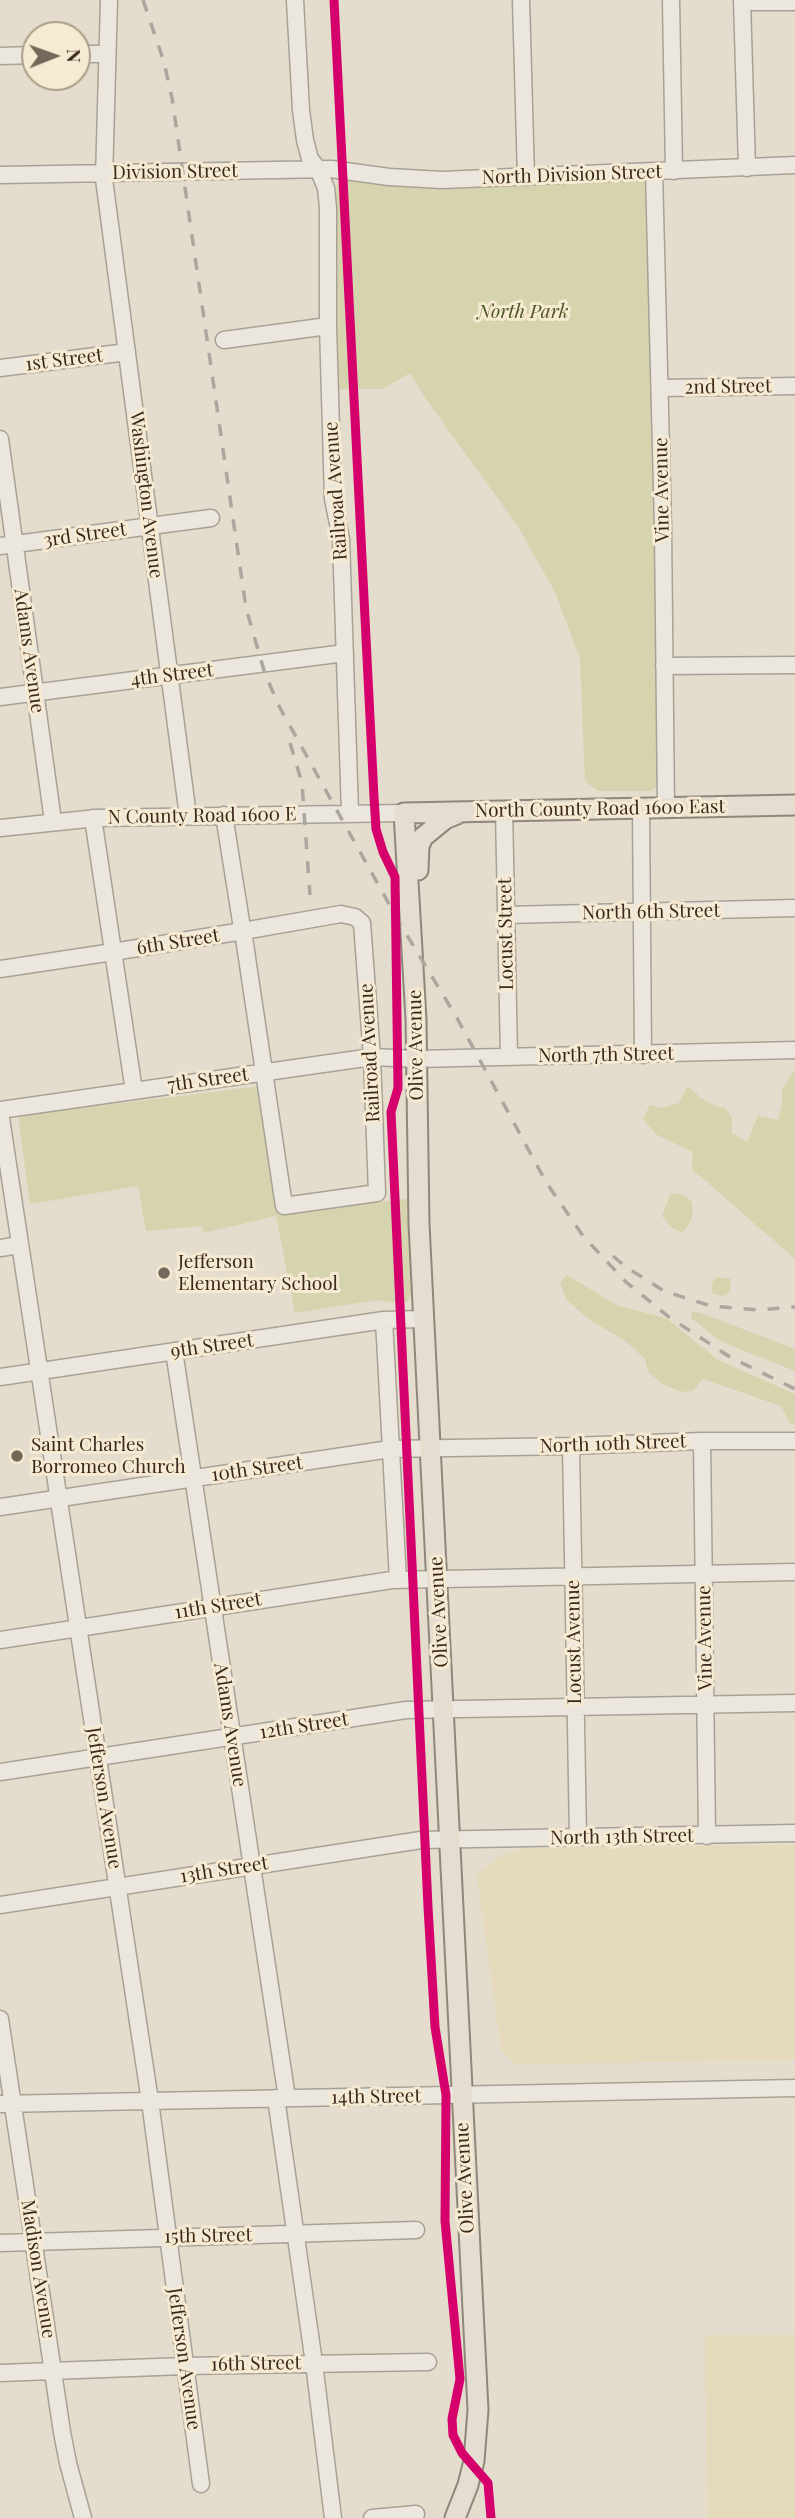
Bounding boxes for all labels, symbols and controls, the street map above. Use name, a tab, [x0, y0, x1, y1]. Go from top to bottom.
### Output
north arrow	[21, 21, 91, 91]
text: N	[62, 49, 88, 63]
street label: Division Street	[112, 160, 238, 184]
street label: North Division Street	[482, 160, 662, 190]
park label: North Park	[477, 301, 569, 323]
street label: 1st Street	[24, 344, 104, 376]
street label: 2nd Street	[684, 375, 772, 399]
street label: Washington Avenue	[124, 410, 168, 580]
street label: Railroad Avenue	[320, 421, 352, 561]
street label: Vine Avenue	[650, 437, 674, 543]
street label: 3rd Street	[42, 518, 128, 552]
street label: Adams Avenue	[9, 587, 49, 715]
street label: 4th Street	[129, 659, 215, 691]
street label: North County Road 1600 East	[475, 795, 725, 823]
street label: N County Road 1600 E	[107, 803, 297, 829]
street label: Locust Street	[494, 877, 518, 991]
street label: North 6th Street	[582, 899, 720, 925]
street label: 6th Street	[135, 924, 221, 960]
street label: Railroad Avenue	[355, 983, 385, 1123]
street label: Olive Avenue	[404, 989, 428, 1101]
street label: North 7th Street	[538, 1042, 674, 1068]
street label: 7th Street	[166, 1063, 250, 1097]
place label: Jefferson Elementary School	[178, 1251, 338, 1295]
marker: Jefferson Elementary School	[156, 1265, 172, 1281]
street label: 9th Street	[169, 1329, 255, 1363]
street label: North 10th Street	[539, 1430, 687, 1458]
place label: Saint Charles Borromeo Church	[31, 1434, 186, 1478]
marker: Saint Charles Borromeo Church	[9, 1448, 25, 1464]
street label: 10th Street	[210, 1451, 304, 1487]
street label: Olive Avenue	[425, 1556, 453, 1668]
street label: Locust Avenue	[562, 1580, 586, 1704]
street label: Vine Avenue	[693, 1585, 717, 1691]
street label: 11th Street	[173, 1588, 263, 1624]
street label: Adams Avenue	[209, 1661, 251, 1789]
street label: 12th Street	[258, 1708, 350, 1744]
street label: Jefferson Avenue	[82, 1725, 126, 1871]
street label: North 13th Street	[550, 1824, 694, 1850]
street label: 13th Street	[178, 1852, 270, 1888]
street label: 14th Street	[331, 2085, 421, 2109]
street label: Olive Avenue	[451, 2122, 479, 2234]
street label: Madison Avenue	[16, 2198, 60, 2340]
street label: 15th Street	[164, 2224, 252, 2248]
street label: Jefferson Avenue	[163, 2286, 205, 2432]
street label: 16th Street	[211, 2352, 301, 2376]

